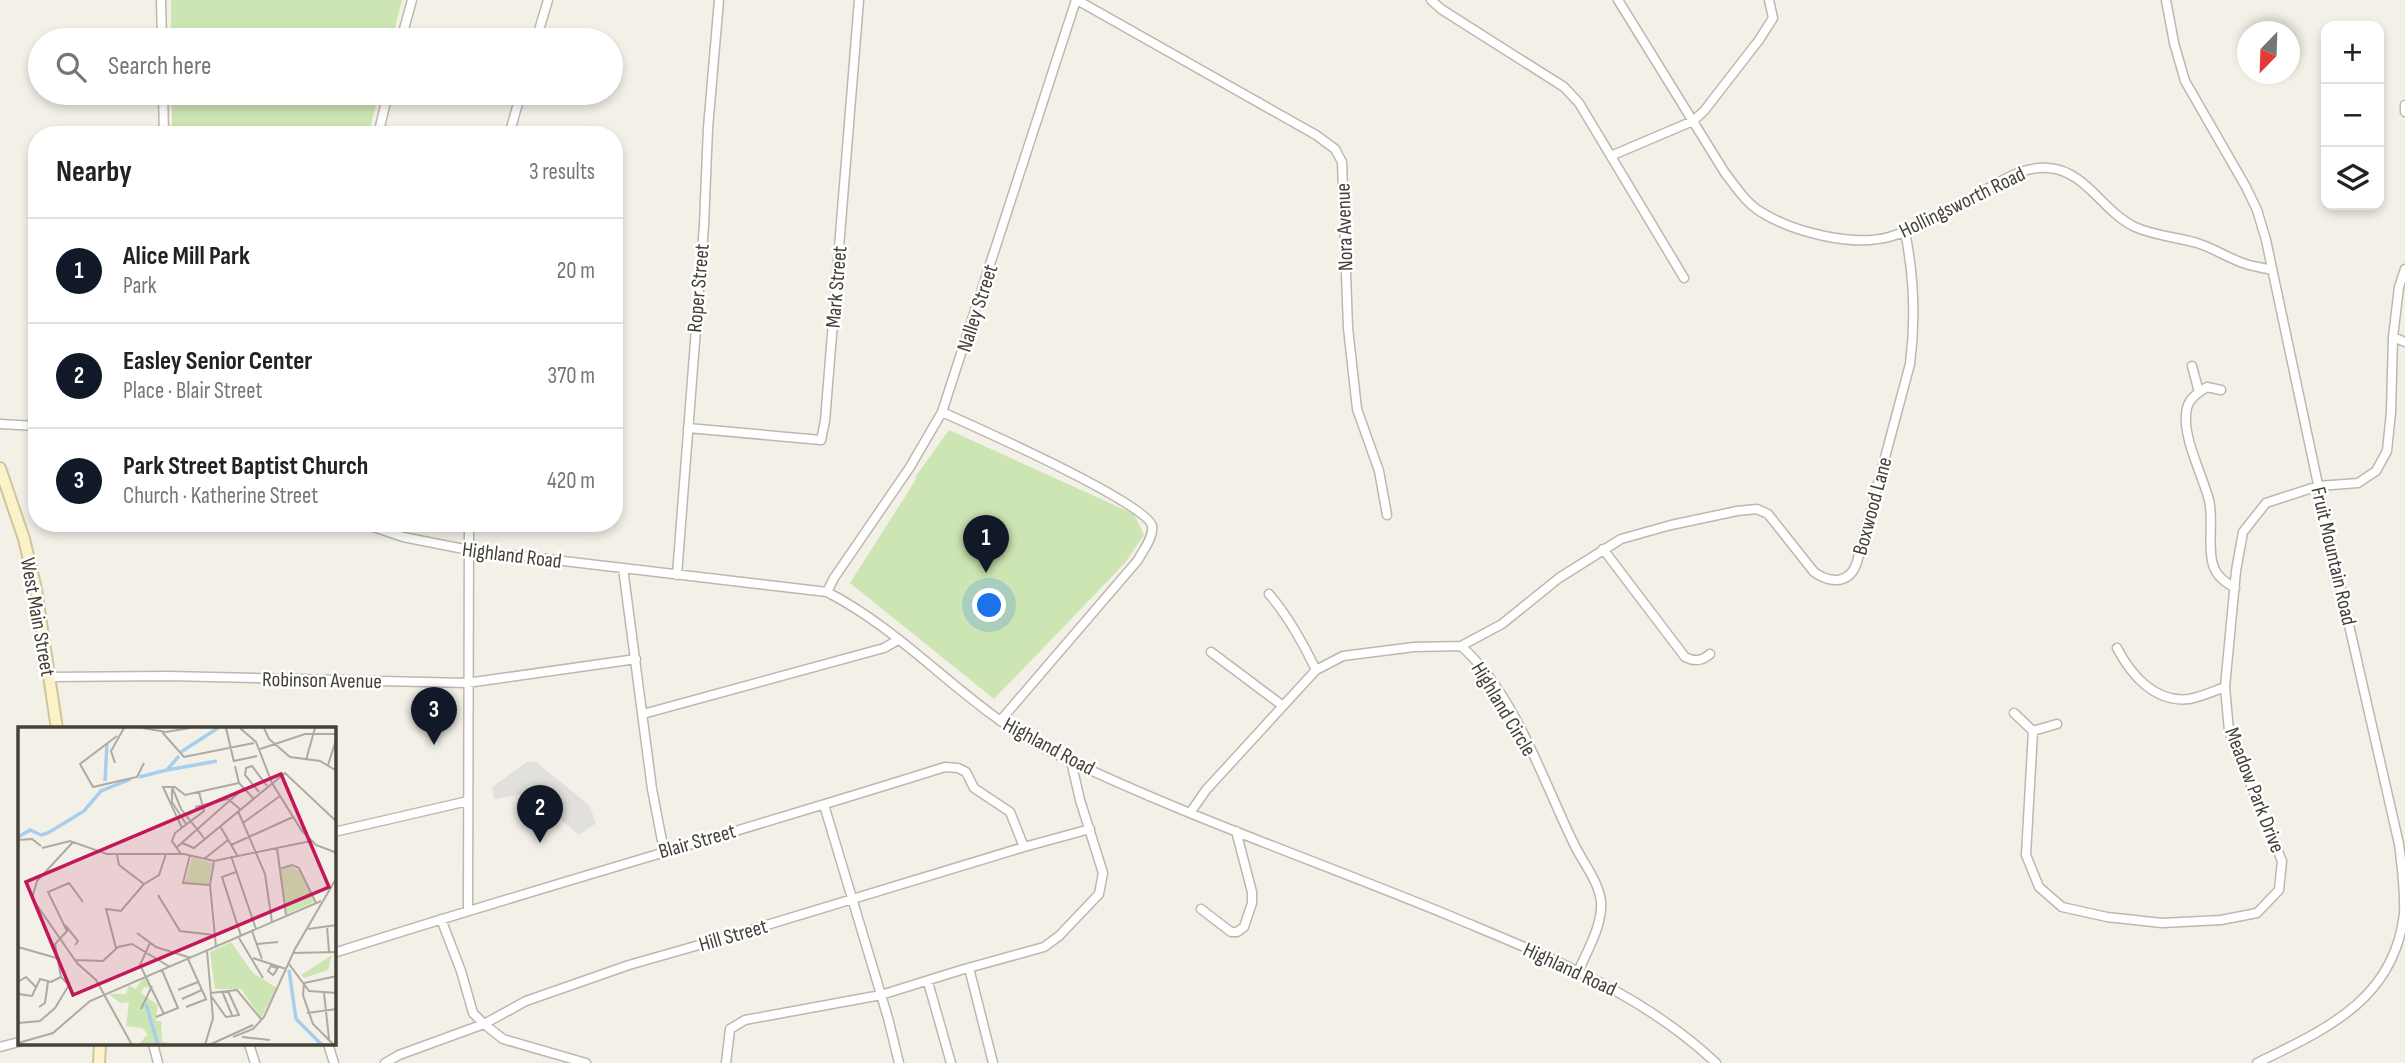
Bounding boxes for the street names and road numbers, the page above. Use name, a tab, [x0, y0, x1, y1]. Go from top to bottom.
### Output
street label: Hollingsworth Road	[1895, 161, 2029, 244]
street label: Nora Avenue	[1330, 183, 1359, 271]
street label: Roper Street	[682, 243, 715, 333]
street label: Mark Street	[820, 245, 853, 329]
street label: Nalley Street	[952, 261, 1003, 355]
street label: Boxwood Lane	[1847, 454, 1898, 558]
street label: Fruit Mountain Road	[2305, 485, 2362, 628]
street label: Highland Road	[461, 537, 563, 574]
street label: West Main Street	[15, 556, 60, 678]
street label: Highland Circle	[1466, 658, 1541, 761]
street label: Robinson Avenue	[262, 667, 382, 694]
street label: Highland Road	[999, 712, 1099, 781]
street label: Meadow Park Drive	[2219, 724, 2290, 856]
street label: Blair Street	[656, 819, 739, 864]
street label: Hill Street	[696, 914, 770, 957]
street label: Highland Road	[1519, 937, 1620, 1002]

